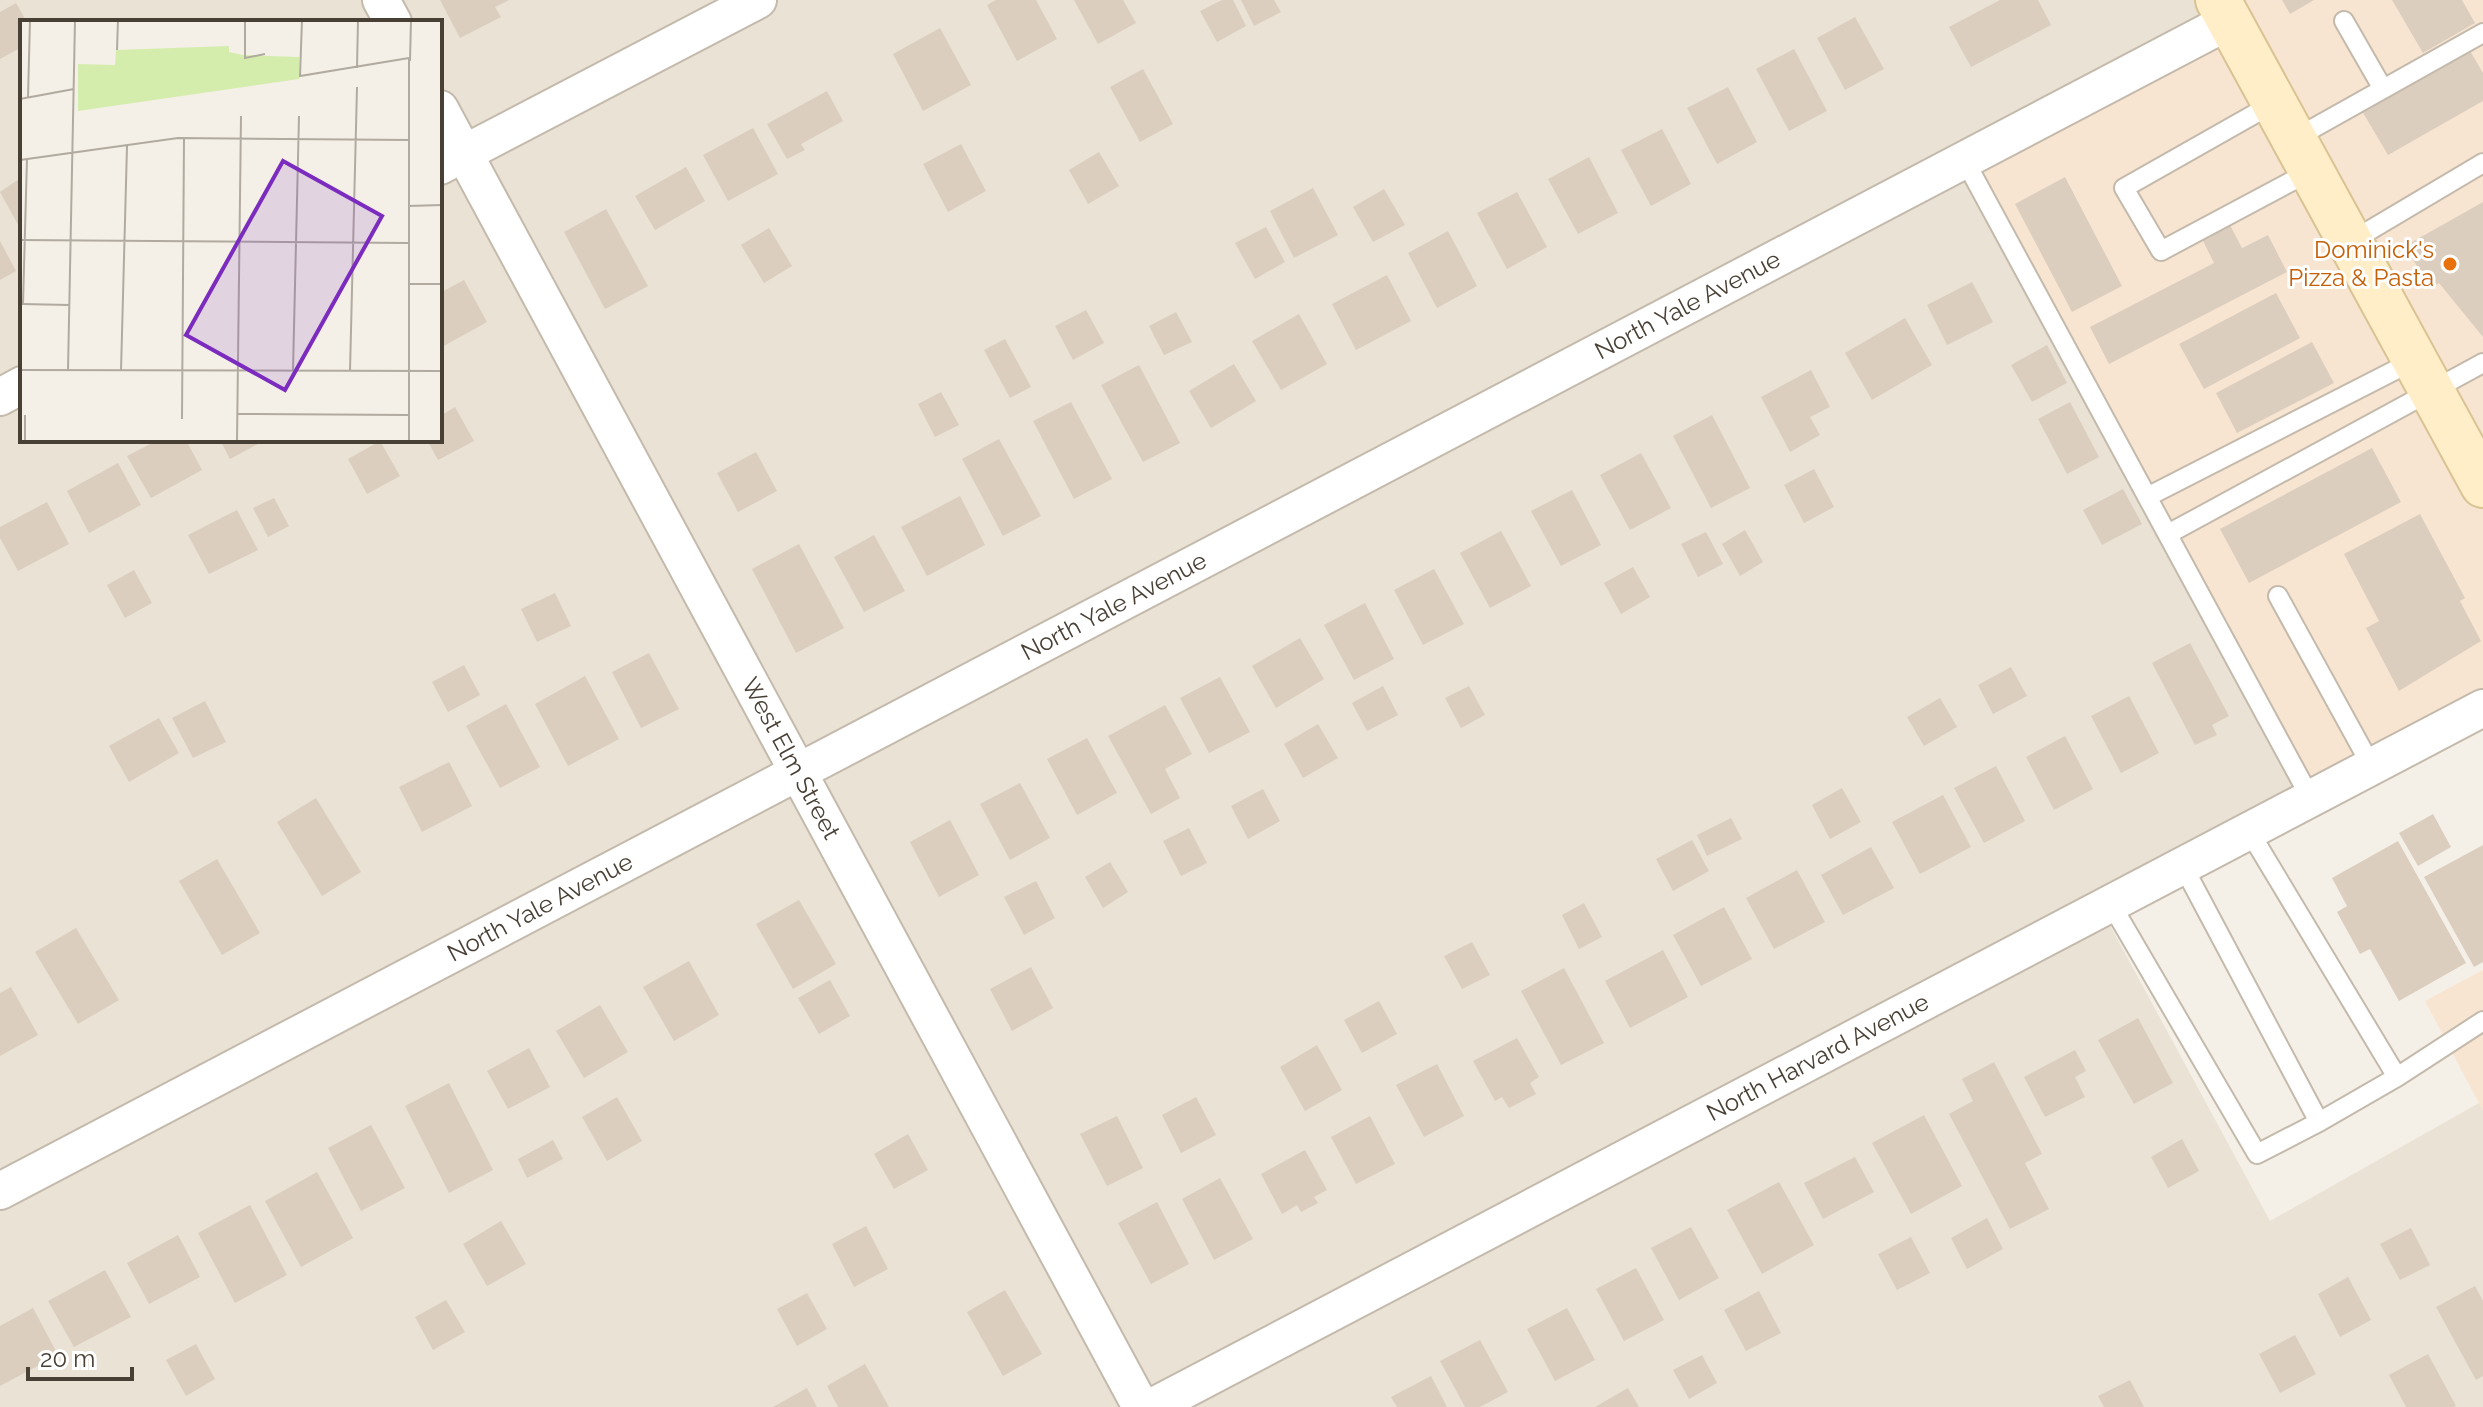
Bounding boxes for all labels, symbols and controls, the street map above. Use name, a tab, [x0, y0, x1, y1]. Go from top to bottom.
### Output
inset map	[20, 20, 442, 442]
place label: Dominick's Pizza & Pasta	[2288, 235, 2434, 292]
street label: North Yale Avenue	[1590, 244, 1785, 365]
marker: Dominick's Pizza & Pasta	[2441, 255, 2459, 273]
street label: North Yale Avenue	[1016, 545, 1211, 666]
street label: West Elm Street	[736, 672, 846, 844]
street label: North Yale Avenue	[442, 847, 637, 968]
street label: North Harvard Avenue	[1702, 987, 1933, 1127]
scale bar	[28, 1331, 132, 1381]
text: 20 m	[40, 1344, 95, 1373]

